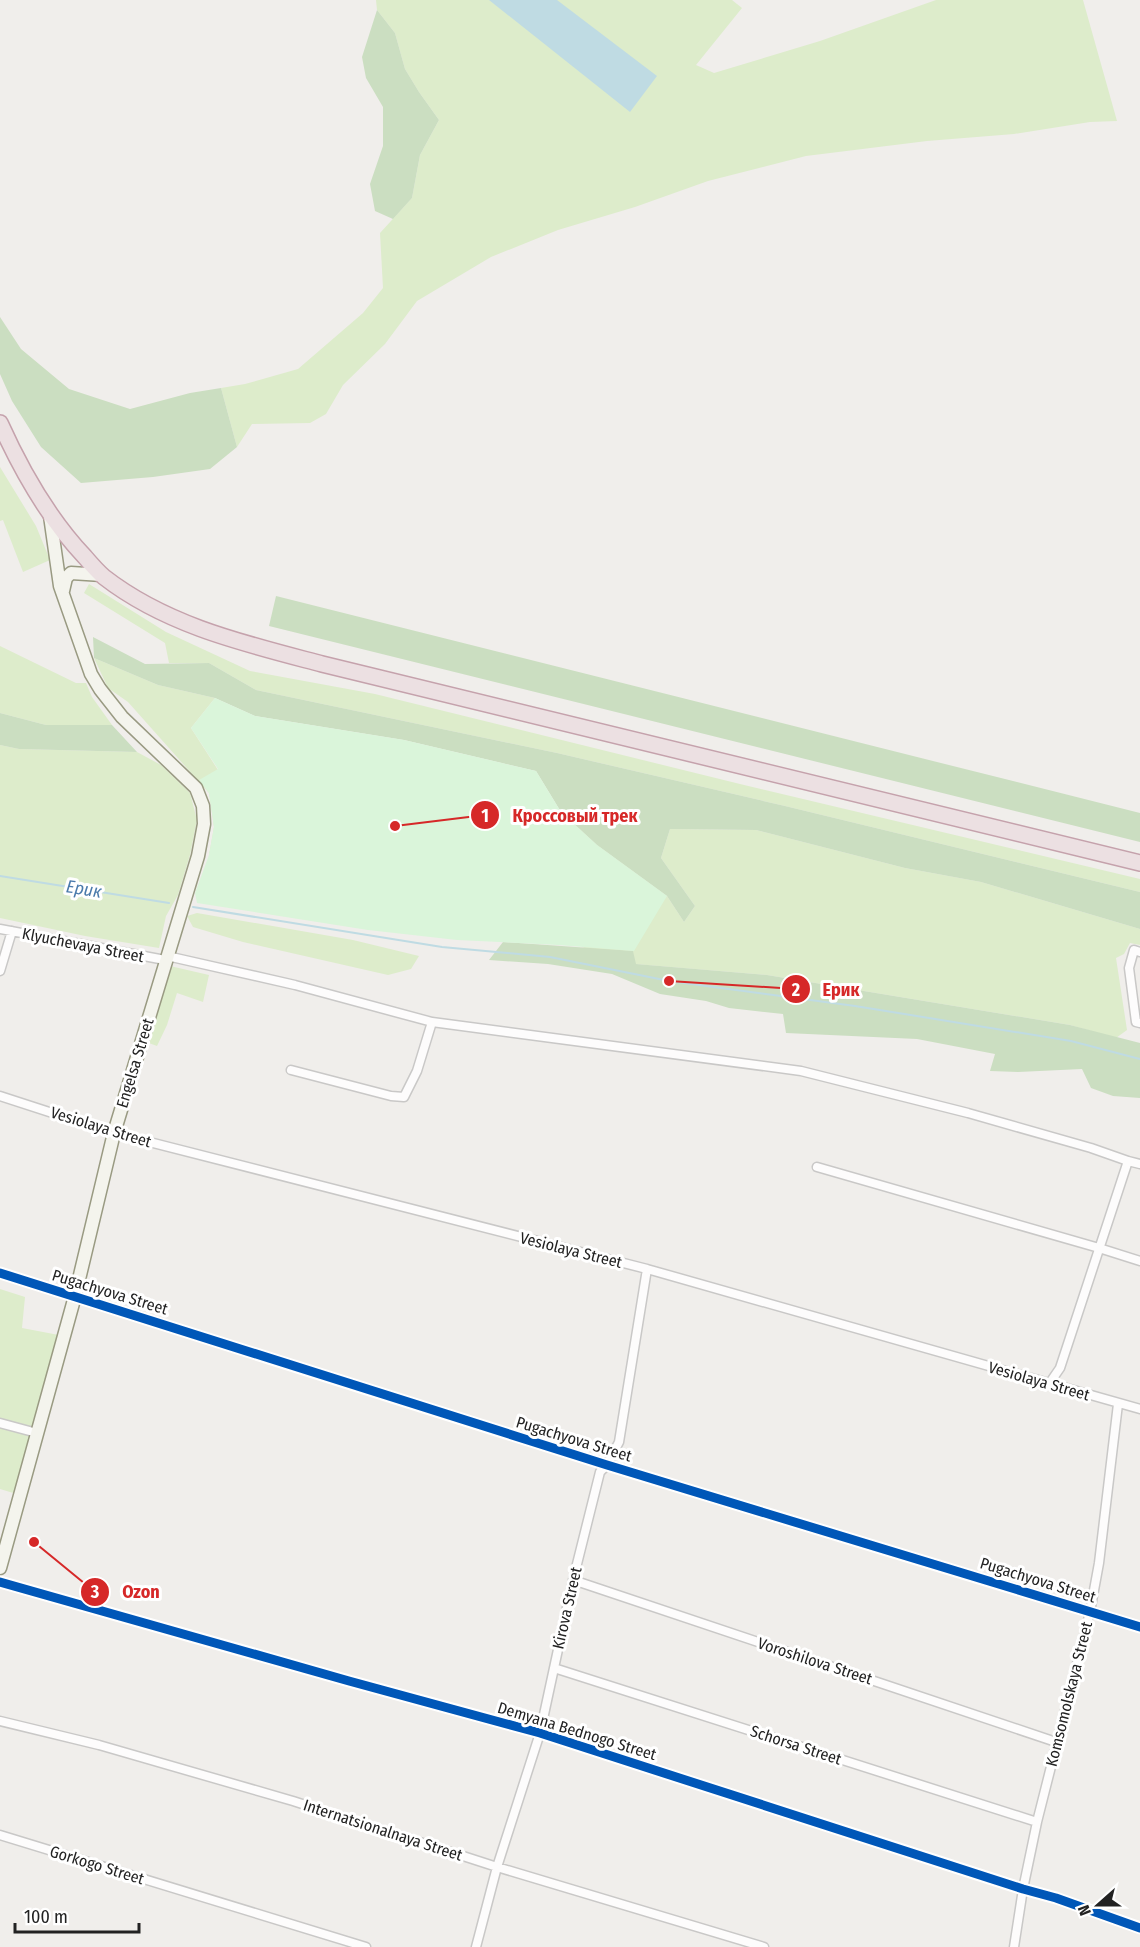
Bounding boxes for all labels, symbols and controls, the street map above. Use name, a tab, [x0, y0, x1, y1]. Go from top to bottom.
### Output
callout: Кроссовый трек	[470, 797, 649, 833]
text: 1	[481, 805, 489, 827]
text: Кроссовый трек	[513, 805, 638, 827]
water label: Ерик	[64, 875, 104, 903]
street label: Klyuchevaya Street	[21, 924, 146, 966]
callout: Ерик	[781, 971, 872, 1007]
text: 2	[791, 979, 800, 1001]
text: Ерик	[823, 979, 860, 1001]
street label: Engelsa Street	[112, 1015, 158, 1110]
street label: Vesiolaya Street	[48, 1103, 154, 1152]
street label: Vesiolaya Street	[518, 1228, 625, 1272]
street label: Pugachyova Street	[50, 1265, 171, 1319]
street label: Vesiolaya Street	[986, 1357, 1093, 1405]
street label: Pugachyova Street	[514, 1412, 635, 1466]
street label: Pugachyova Street	[978, 1553, 1099, 1607]
street label: Kirova Street	[548, 1564, 586, 1651]
callout: Ozon	[80, 1574, 172, 1610]
text: 3	[90, 1581, 100, 1603]
text: Ozon	[122, 1581, 160, 1603]
street label: Komsomolskaya Street	[1042, 1619, 1096, 1768]
street label: Voroshilova Street	[755, 1634, 875, 1689]
street label: Demyana Bednogo Street	[495, 1698, 659, 1764]
street label: Schorsa Street	[748, 1721, 845, 1769]
street label: Internatsionalnaya Street	[301, 1795, 466, 1865]
street label: Gorkogo Street	[48, 1842, 147, 1889]
north arrow	[1068, 1875, 1128, 1935]
scale bar	[15, 1896, 140, 1934]
text: N	[1074, 1902, 1095, 1918]
text: 100 m	[24, 1906, 68, 1928]

